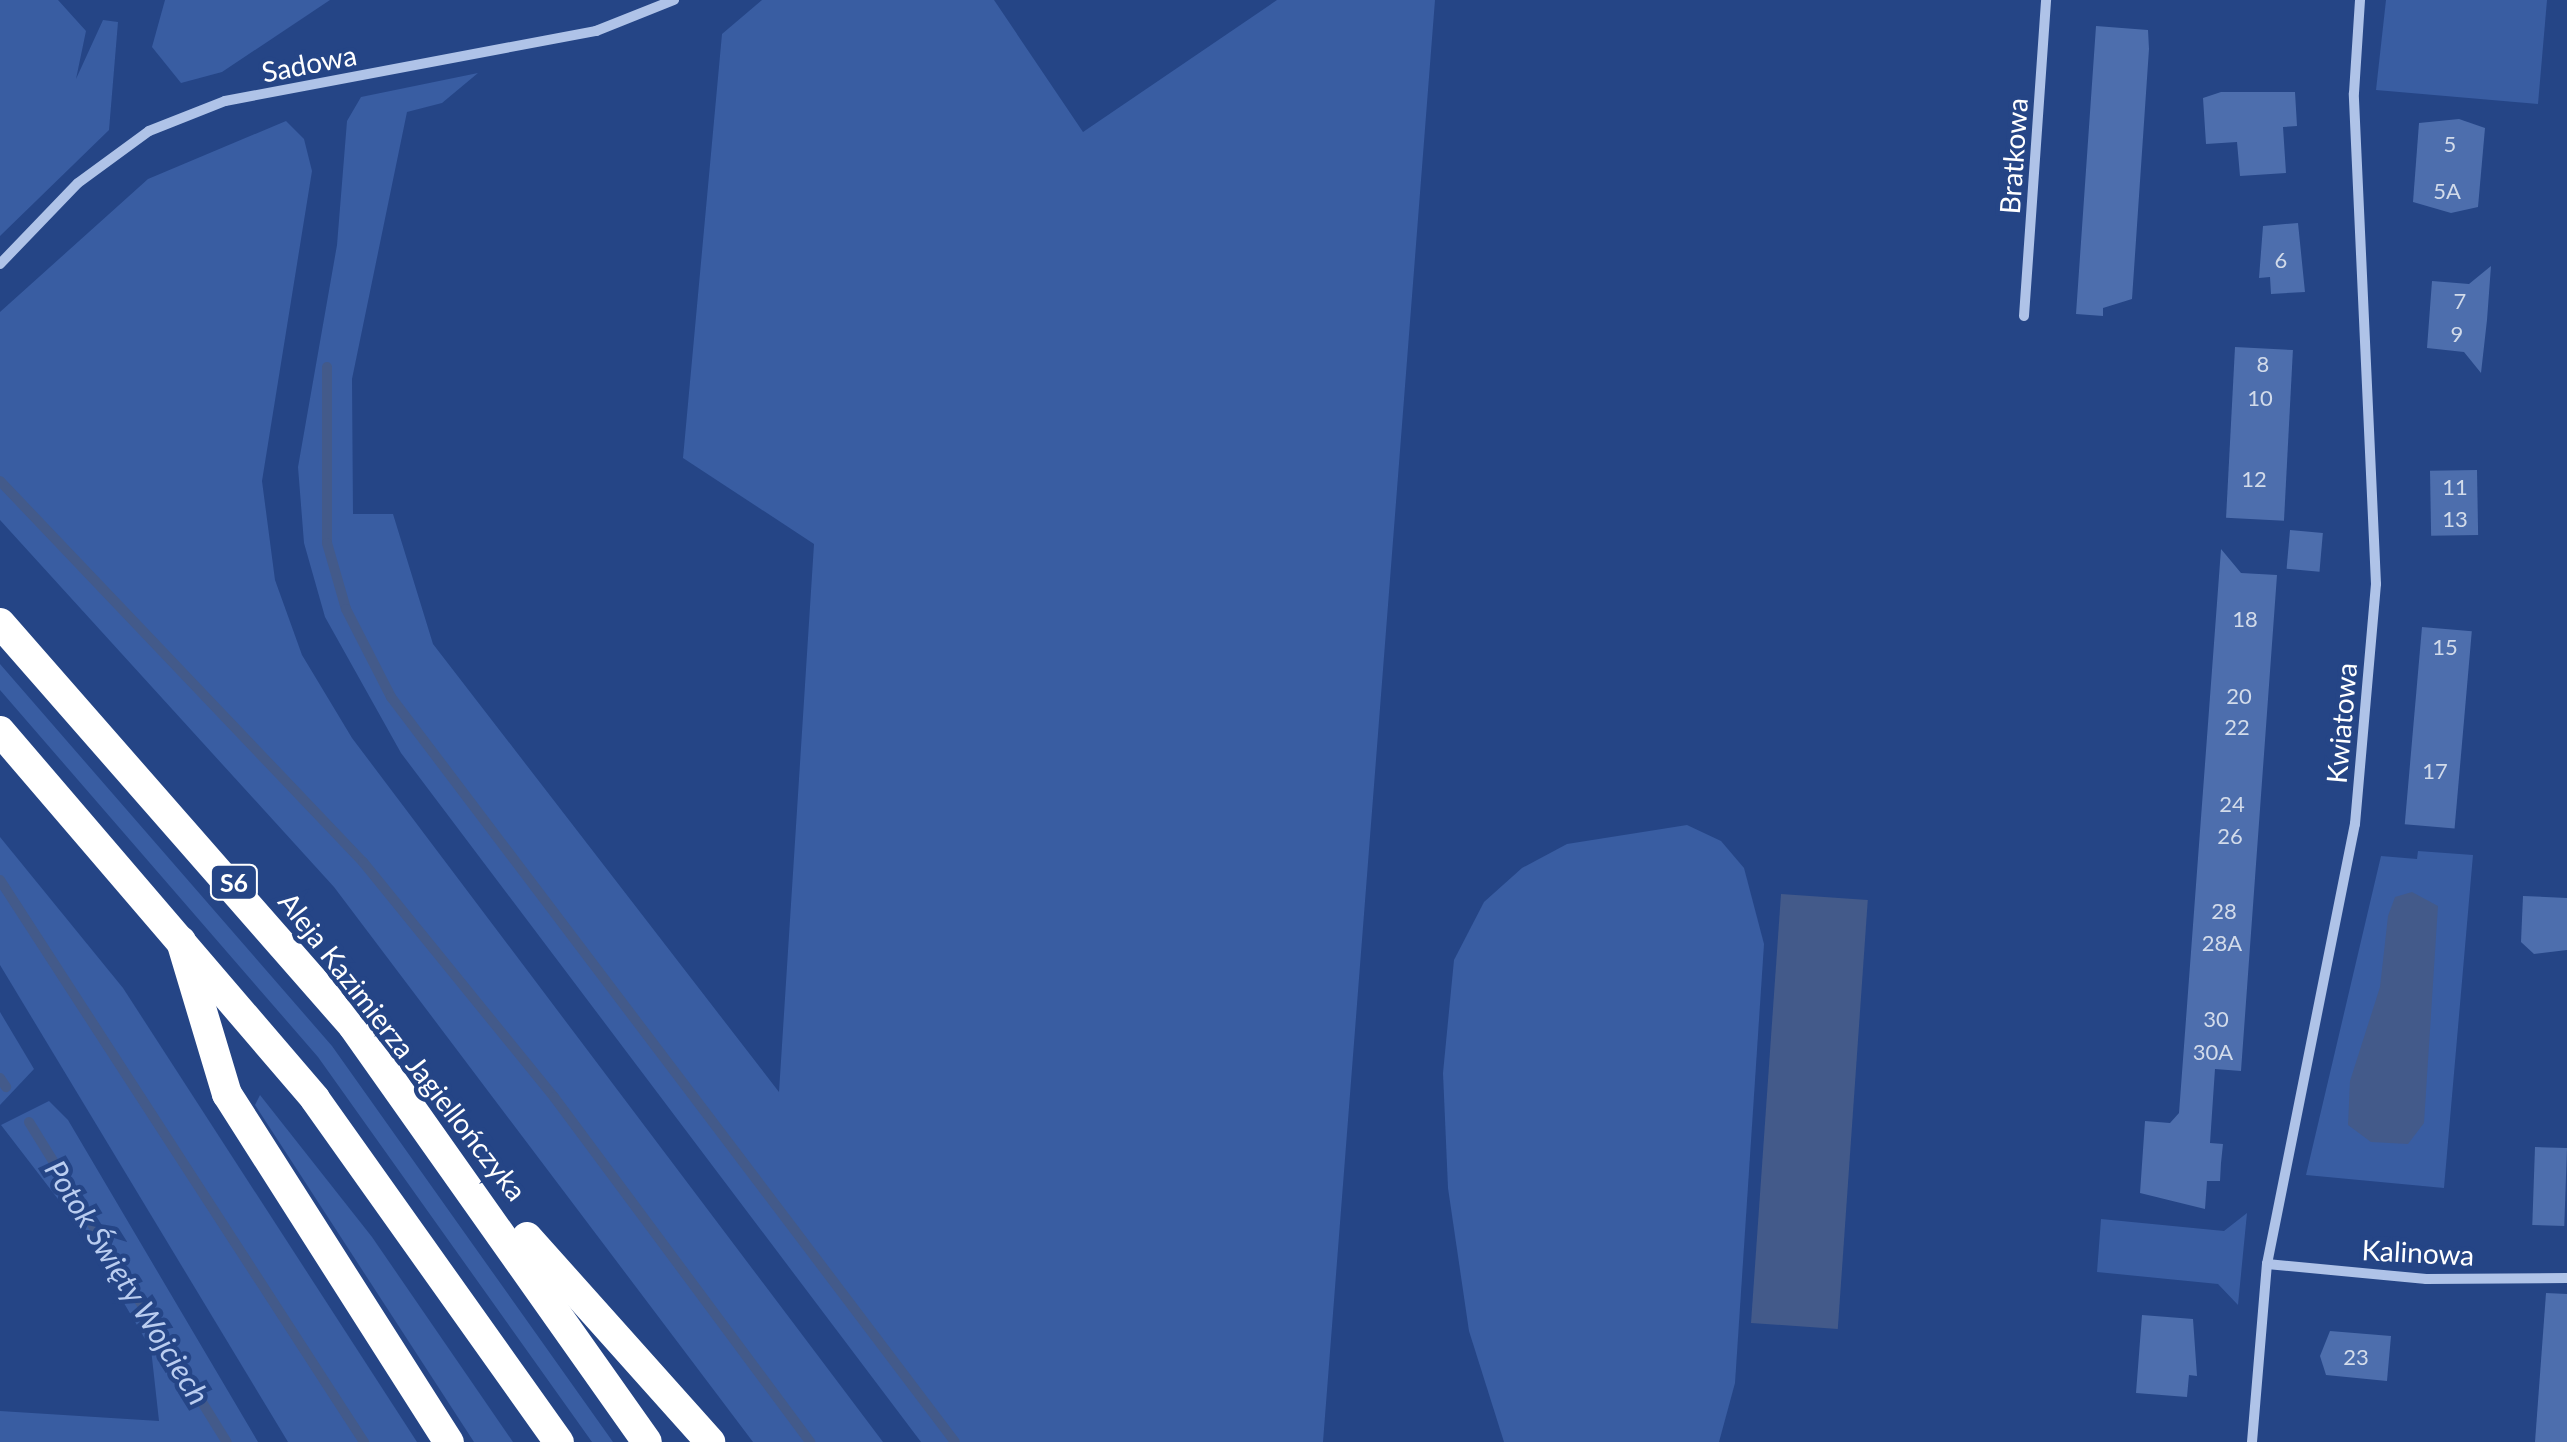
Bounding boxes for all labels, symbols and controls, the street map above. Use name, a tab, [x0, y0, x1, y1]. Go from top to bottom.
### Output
street label: Sadowa	[259, 37, 359, 89]
street label: Bratkowa	[1992, 97, 2034, 215]
house number: 5	[2444, 131, 2456, 157]
house number: 5A	[2433, 178, 2461, 204]
house number: 6	[2275, 247, 2287, 273]
house number: 7	[2454, 288, 2466, 314]
house number: 9	[2451, 321, 2463, 347]
house number: 8	[2257, 351, 2269, 377]
house number: 10	[2247, 385, 2273, 411]
house number: 12	[2241, 466, 2267, 492]
house number: 11	[2442, 474, 2468, 500]
house number: 13	[2442, 506, 2468, 532]
house number: 18	[2232, 606, 2258, 632]
house number: 15	[2432, 634, 2458, 660]
street label: Kwiatowa	[2319, 661, 2363, 785]
house number: 20	[2226, 683, 2252, 709]
house number: 22	[2224, 714, 2250, 740]
house number: 17	[2422, 758, 2448, 784]
house number: 24	[2219, 791, 2245, 817]
house number: 26	[2217, 823, 2243, 849]
road number: S6	[209, 862, 259, 902]
street label: Aleja Kazimierza Jagiellończyka	[272, 885, 534, 1207]
house number: 28	[2211, 898, 2237, 924]
house number: 28A	[2202, 930, 2242, 956]
house number: 30	[2203, 1006, 2229, 1032]
house number: 30A	[2193, 1039, 2233, 1065]
water label: Potok Święty Wojciech	[38, 1153, 218, 1411]
street label: Kalinowa	[2361, 1232, 2475, 1272]
house number: 23	[2343, 1344, 2369, 1370]

